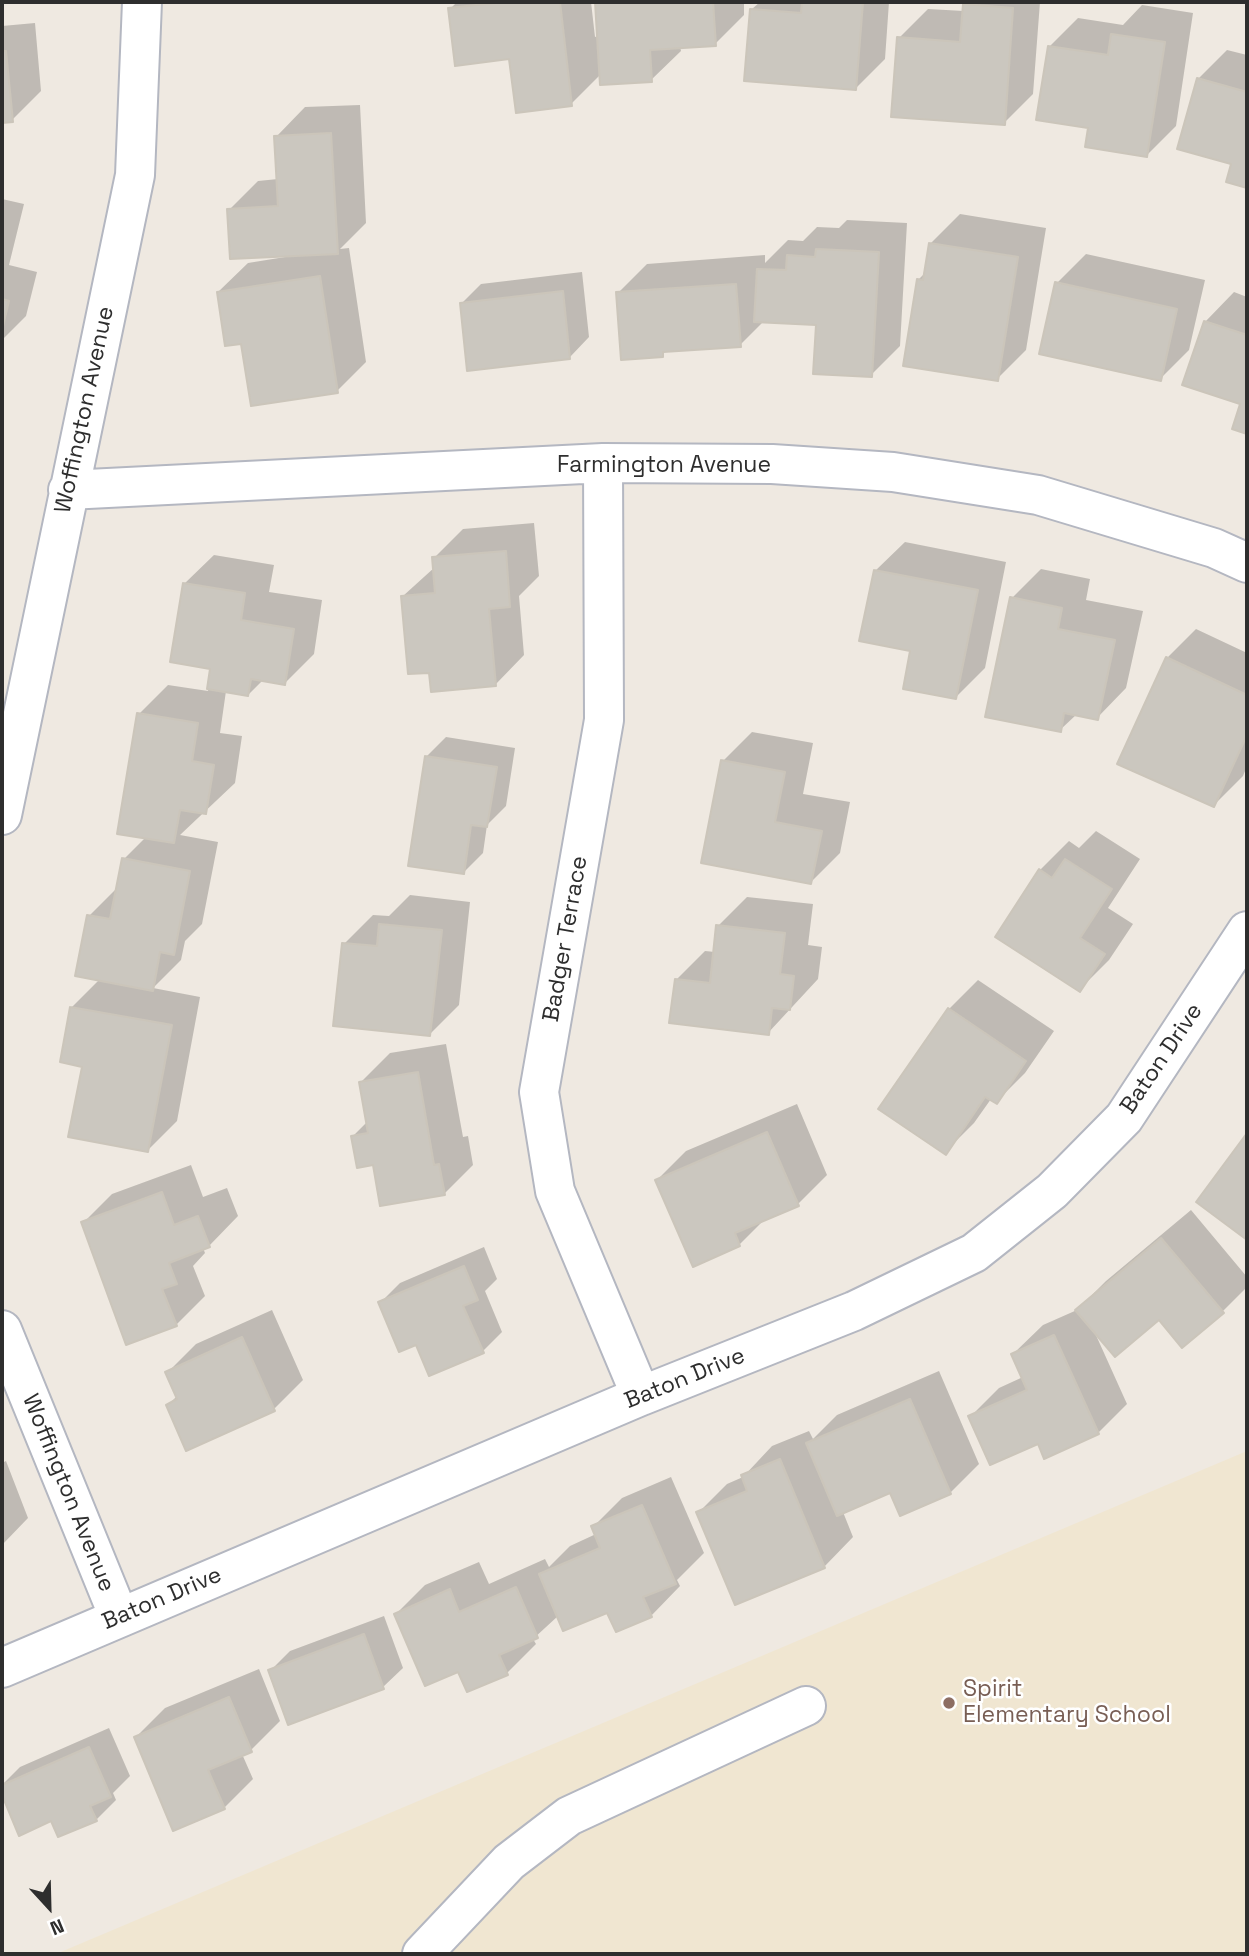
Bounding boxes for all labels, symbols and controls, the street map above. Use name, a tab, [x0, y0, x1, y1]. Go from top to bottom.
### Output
street label: Woffington Avenue	[50, 304, 120, 516]
street label: Farmington Avenue	[557, 452, 771, 480]
street label: Badger Terrace	[538, 854, 594, 1024]
street label: Baton Drive	[1115, 999, 1209, 1119]
street label: Baton Drive	[621, 1342, 749, 1416]
street label: Woffington Avenue	[16, 1390, 120, 1596]
street label: Baton Drive	[98, 1561, 226, 1637]
place label: Spirit Elementary School	[963, 1676, 1171, 1730]
marker: Spirit Elementary School	[941, 1695, 957, 1711]
north arrow	[14, 1872, 84, 1942]
text: N	[46, 1913, 68, 1941]

